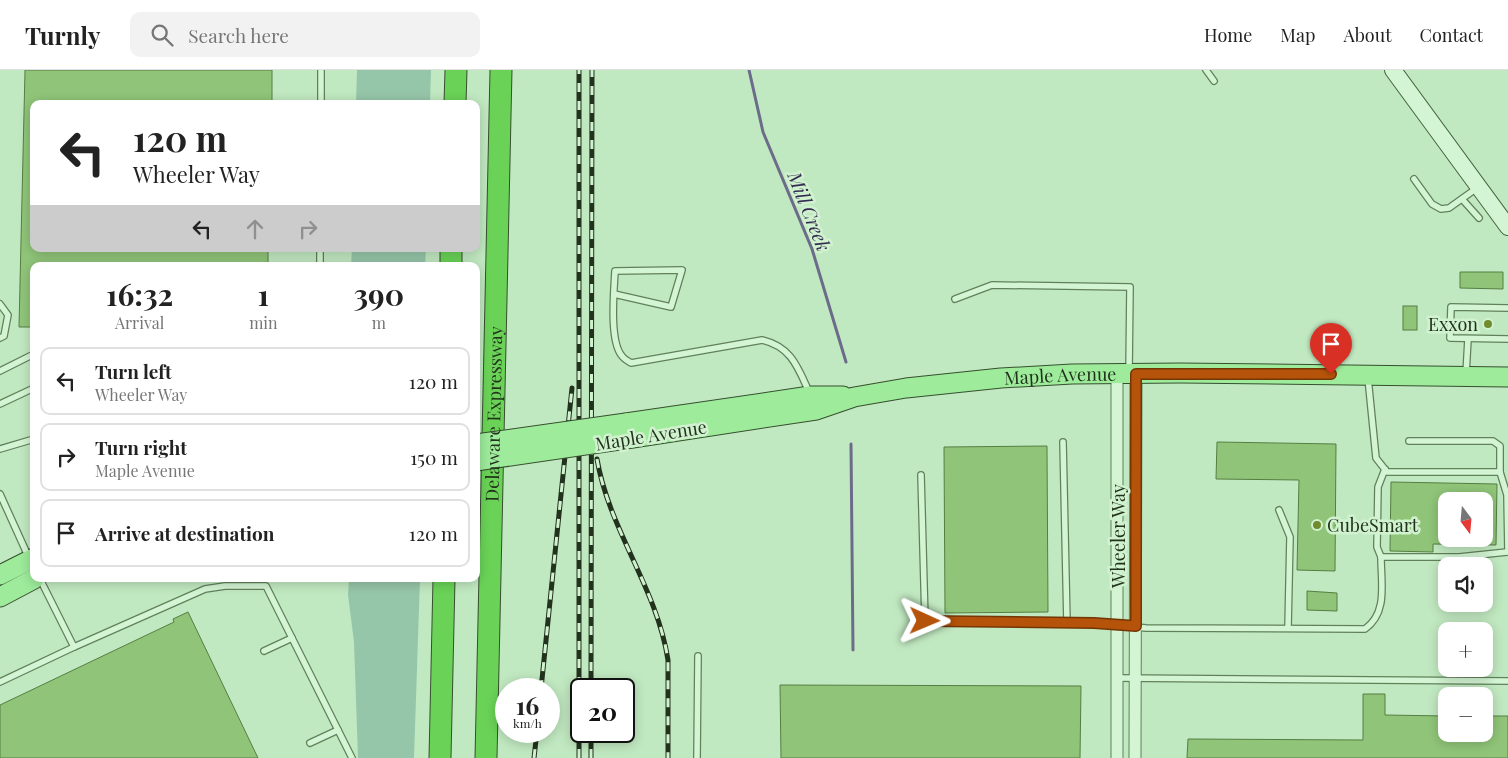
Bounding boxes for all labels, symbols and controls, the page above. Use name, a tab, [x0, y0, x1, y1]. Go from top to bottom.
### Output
search box	[130, 12, 480, 57]
text: Turnly	[25, 19, 100, 51]
icon: search	[148, 21, 176, 49]
text: Search here	[188, 22, 289, 48]
text: Home	[1204, 23, 1252, 47]
text: Map	[1280, 23, 1315, 47]
text: About	[1343, 23, 1392, 47]
text: Contact	[1420, 23, 1483, 47]
text: 120 m	[133, 114, 227, 161]
icon: left	[50, 120, 115, 185]
text: Wheeler Way	[133, 159, 260, 189]
water label: Mill Creek	[782, 166, 838, 255]
icon: left	[188, 215, 216, 243]
icon: ahead	[241, 215, 269, 243]
icon: right	[294, 215, 322, 243]
text: 16:32	[106, 274, 173, 314]
text: 1	[258, 274, 269, 314]
text: 390	[353, 274, 404, 314]
text: Arrival	[115, 312, 164, 333]
text: min	[249, 312, 278, 333]
text: m	[372, 312, 386, 333]
place label: Exxon	[1428, 312, 1478, 336]
marker: Exxon	[1482, 318, 1494, 330]
pin	[1310, 323, 1352, 374]
street label: Delaware Expressway	[480, 326, 507, 502]
icon: arrive	[1317, 330, 1345, 358]
text: Turn left	[95, 358, 172, 384]
street label: Maple Avenue	[1003, 362, 1117, 390]
icon: left	[52, 367, 80, 395]
text: 120 m	[409, 368, 458, 394]
text: Wheeler Way	[95, 384, 187, 405]
street label: Maple Avenue	[594, 414, 708, 456]
text: Turn right	[95, 434, 187, 460]
icon: right	[52, 443, 80, 471]
text: 150 m	[410, 444, 458, 470]
text: Maple Avenue	[95, 460, 195, 481]
street label: Wheeler Way	[1106, 484, 1130, 589]
north arrow	[1438, 492, 1492, 548]
map controls	[1438, 492, 1493, 742]
place label: CubeSmart	[1327, 513, 1419, 537]
icon: arrive	[52, 519, 80, 547]
marker: CubeSmart	[1311, 519, 1323, 531]
text: Arrive at destination	[95, 520, 275, 546]
text: 120 m	[409, 520, 458, 546]
button: sound	[1438, 557, 1493, 612]
position arrow	[898, 594, 950, 646]
button: +	[1438, 622, 1493, 677]
speed limit sign: 20	[570, 678, 635, 743]
button: −	[1438, 687, 1493, 742]
text: 16	[516, 688, 539, 721]
text: km/h	[513, 715, 542, 731]

